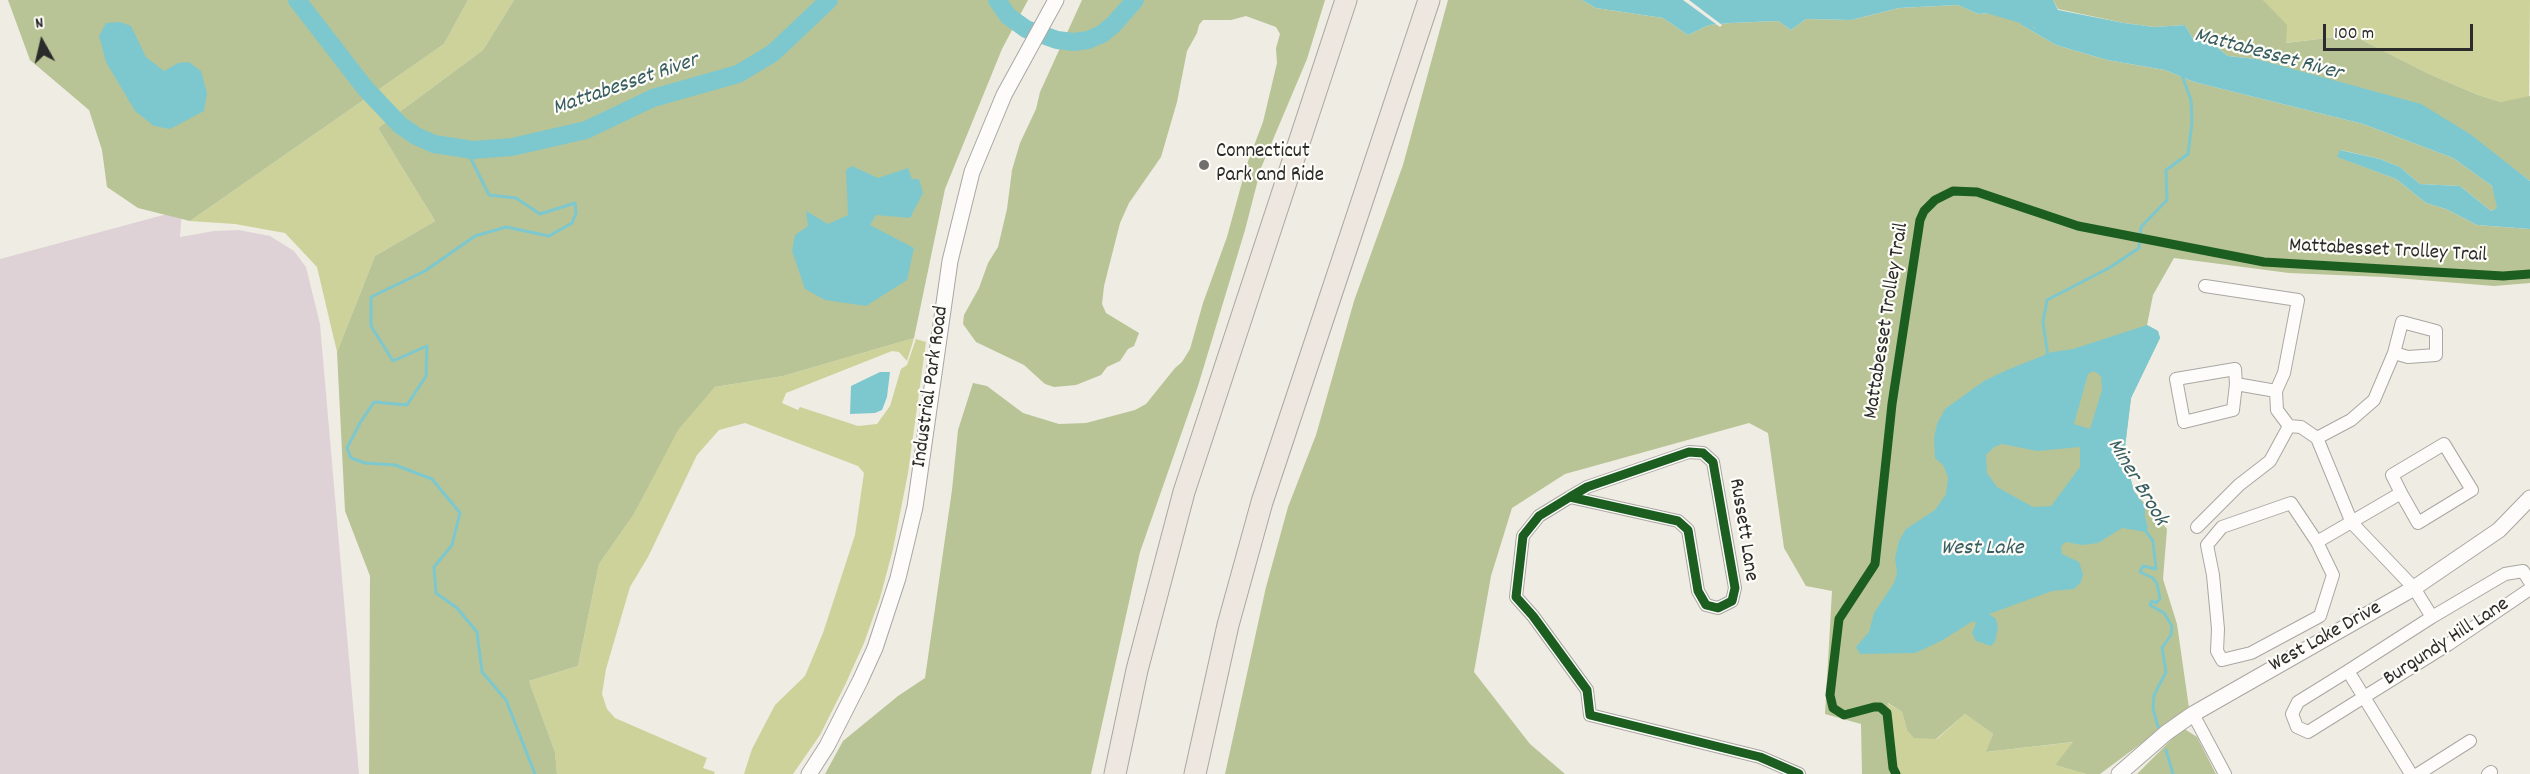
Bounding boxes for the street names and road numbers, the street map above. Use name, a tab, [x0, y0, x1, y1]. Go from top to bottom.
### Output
street label: Mattabesset Trolley Trail	[1860, 221, 1916, 421]
street label: Mattabesset Trolley Trail	[2288, 234, 2488, 270]
street label: Industrial Park Road	[908, 305, 956, 469]
street label: Russett Lane	[1721, 477, 1763, 583]
street label: Burgundy Hill Lane	[2379, 593, 2515, 693]
street label: West Lake Drive	[2266, 597, 2386, 679]

